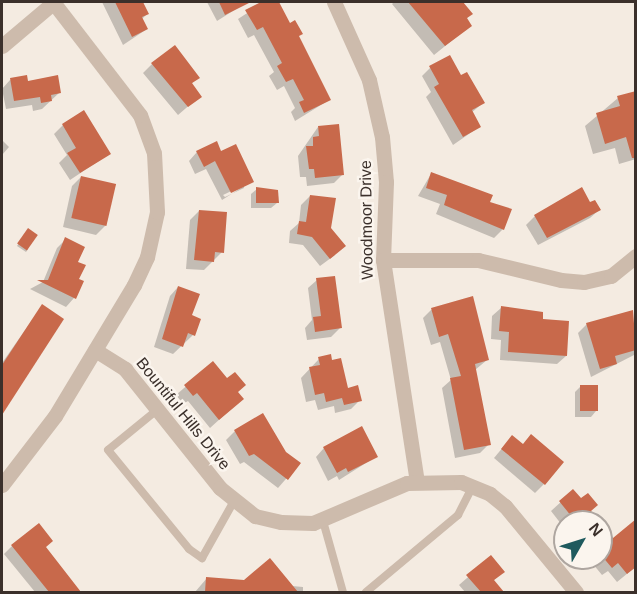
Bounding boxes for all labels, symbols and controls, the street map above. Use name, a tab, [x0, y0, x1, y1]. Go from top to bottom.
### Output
street label: Woodmoor Drive	[356, 160, 378, 280]
street label: Bountiful Hills Drive	[132, 354, 234, 474]
north arrow	[553, 510, 613, 570]
text: N	[586, 520, 606, 539]

